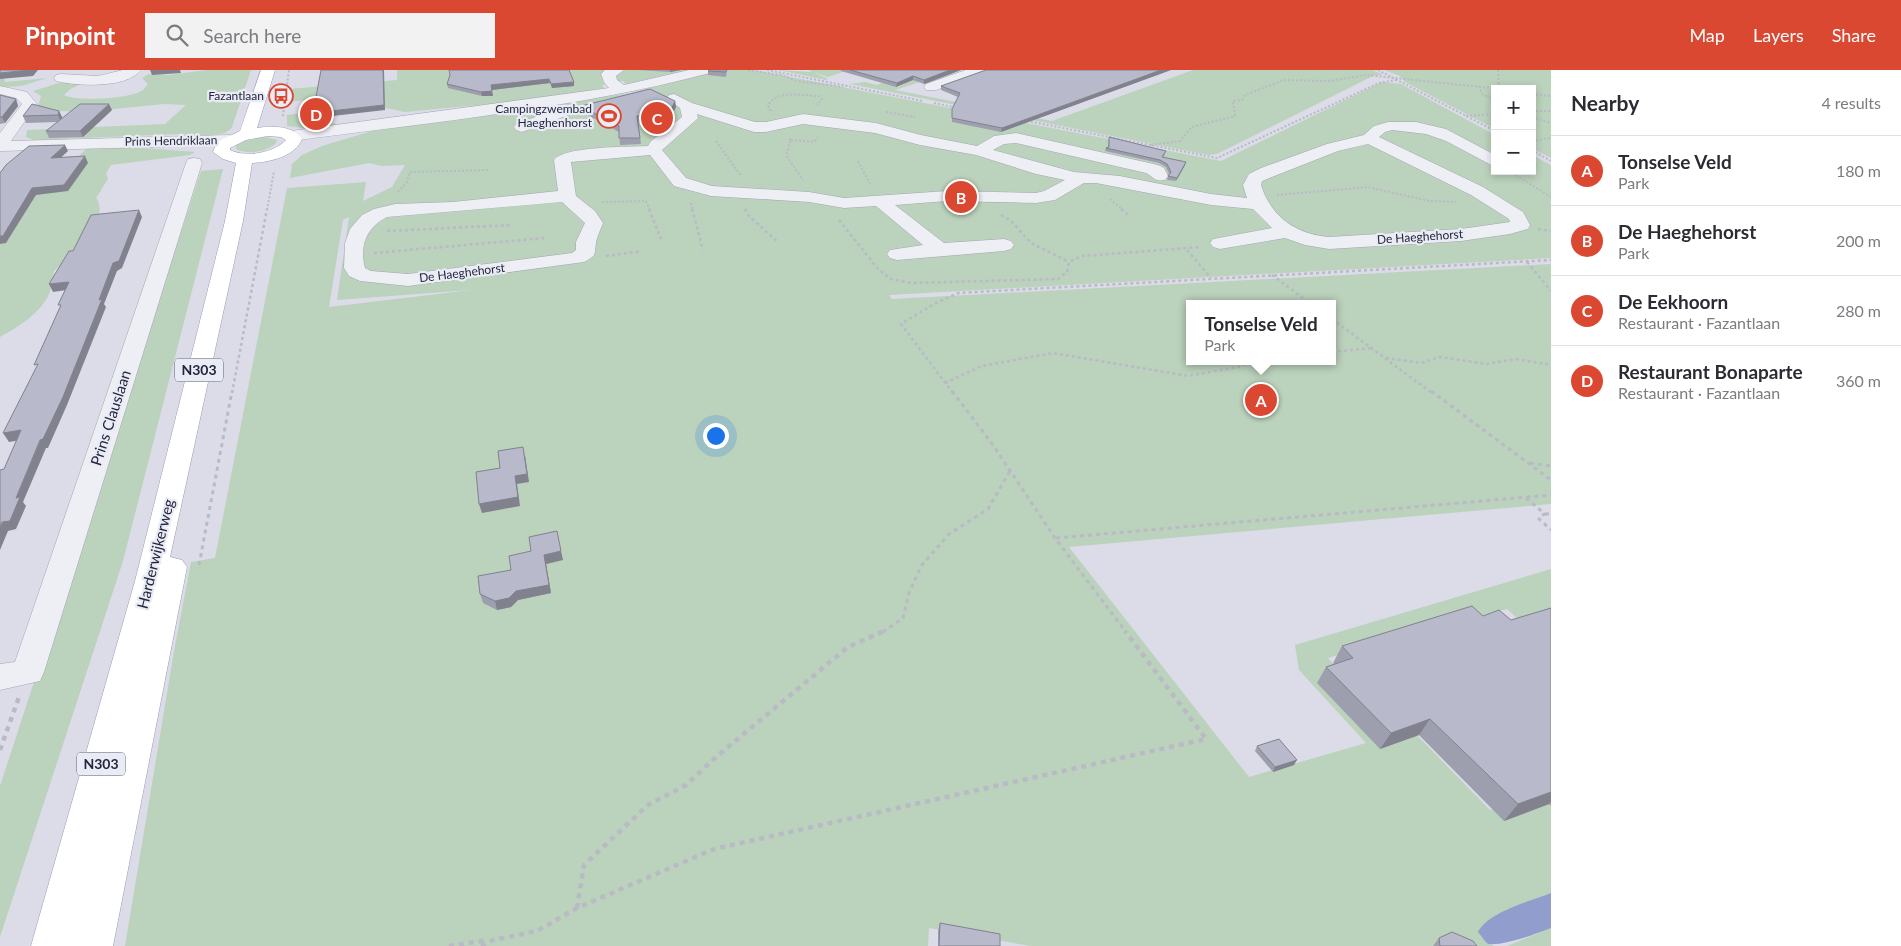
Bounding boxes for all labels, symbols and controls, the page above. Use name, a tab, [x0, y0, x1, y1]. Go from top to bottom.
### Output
search box	[145, 13, 495, 58]
text: Pinpoint	[25, 21, 115, 50]
icon: search	[163, 21, 191, 49]
text: Search here	[203, 24, 301, 47]
text: Map	[1689, 24, 1725, 46]
text: Layers	[1753, 24, 1804, 46]
text: Share	[1832, 24, 1876, 46]
bus stop icon: Fazantlaan	[268, 83, 294, 109]
map controls	[1491, 85, 1536, 175]
button: +	[1491, 85, 1536, 130]
place label: Fazantlaan	[208, 88, 264, 103]
text: Nearby	[1571, 90, 1639, 115]
text: 4 results	[1821, 93, 1881, 112]
pin: D	[300, 95, 332, 133]
pin: C	[641, 99, 673, 137]
place label: Campingzwembad Haeghenhorst	[495, 101, 593, 130]
sports icon: Campingzwembad Haeghenhorst	[596, 103, 622, 129]
button: −	[1491, 130, 1536, 175]
street label: Prins Hendriklaan	[124, 132, 218, 149]
text: Tonselse Veld	[1618, 150, 1732, 173]
text: A	[1581, 161, 1593, 180]
text: 180 m	[1836, 161, 1881, 180]
text: Park	[1618, 173, 1649, 192]
pin: B	[945, 178, 977, 216]
text: De Haeghehorst	[1618, 220, 1756, 243]
street label: De Haeghehorst	[1376, 226, 1464, 247]
text: B	[1582, 231, 1592, 250]
text: 200 m	[1836, 231, 1881, 250]
text: Park	[1618, 243, 1649, 262]
street label: De Haeghehorst	[418, 260, 506, 285]
text: De Eekhoorn	[1618, 290, 1728, 313]
popup	[1186, 300, 1336, 365]
text: C	[1582, 301, 1592, 320]
text: 280 m	[1836, 301, 1881, 320]
text: Tonselse Veld	[1204, 312, 1318, 335]
text: Restaurant · Fazantlaan	[1618, 313, 1780, 332]
text: Park	[1204, 335, 1235, 354]
road number: N303	[175, 358, 223, 382]
text: Restaurant Bonaparte	[1618, 360, 1803, 383]
street label: Prins Clauslaan	[86, 368, 134, 468]
text: D	[1581, 371, 1593, 390]
text: 360 m	[1836, 371, 1881, 390]
pin: A	[1245, 381, 1277, 419]
text: Restaurant · Fazantlaan	[1618, 383, 1780, 402]
your location	[703, 423, 729, 449]
street label: Harderwijkerweg	[133, 497, 177, 611]
road number: N303	[77, 752, 125, 776]

